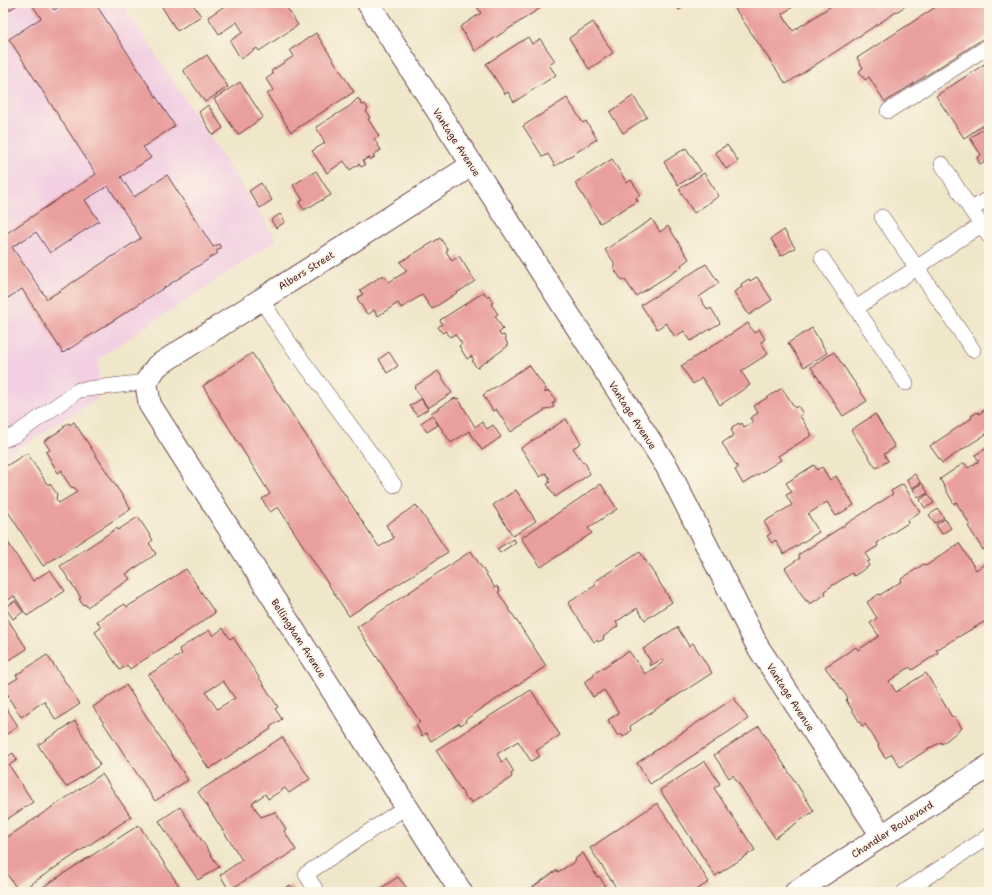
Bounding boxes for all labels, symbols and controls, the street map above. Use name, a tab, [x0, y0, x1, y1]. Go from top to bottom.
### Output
street label: Vantage Avenue	[430, 106, 484, 179]
street label: Albers Street	[276, 248, 337, 293]
street label: Vantage Avenue	[606, 379, 660, 452]
street label: Bellingham Avenue	[268, 596, 329, 681]
street label: Vantage Avenue	[764, 661, 818, 734]
street label: Chandler Boulevard	[849, 798, 936, 861]

